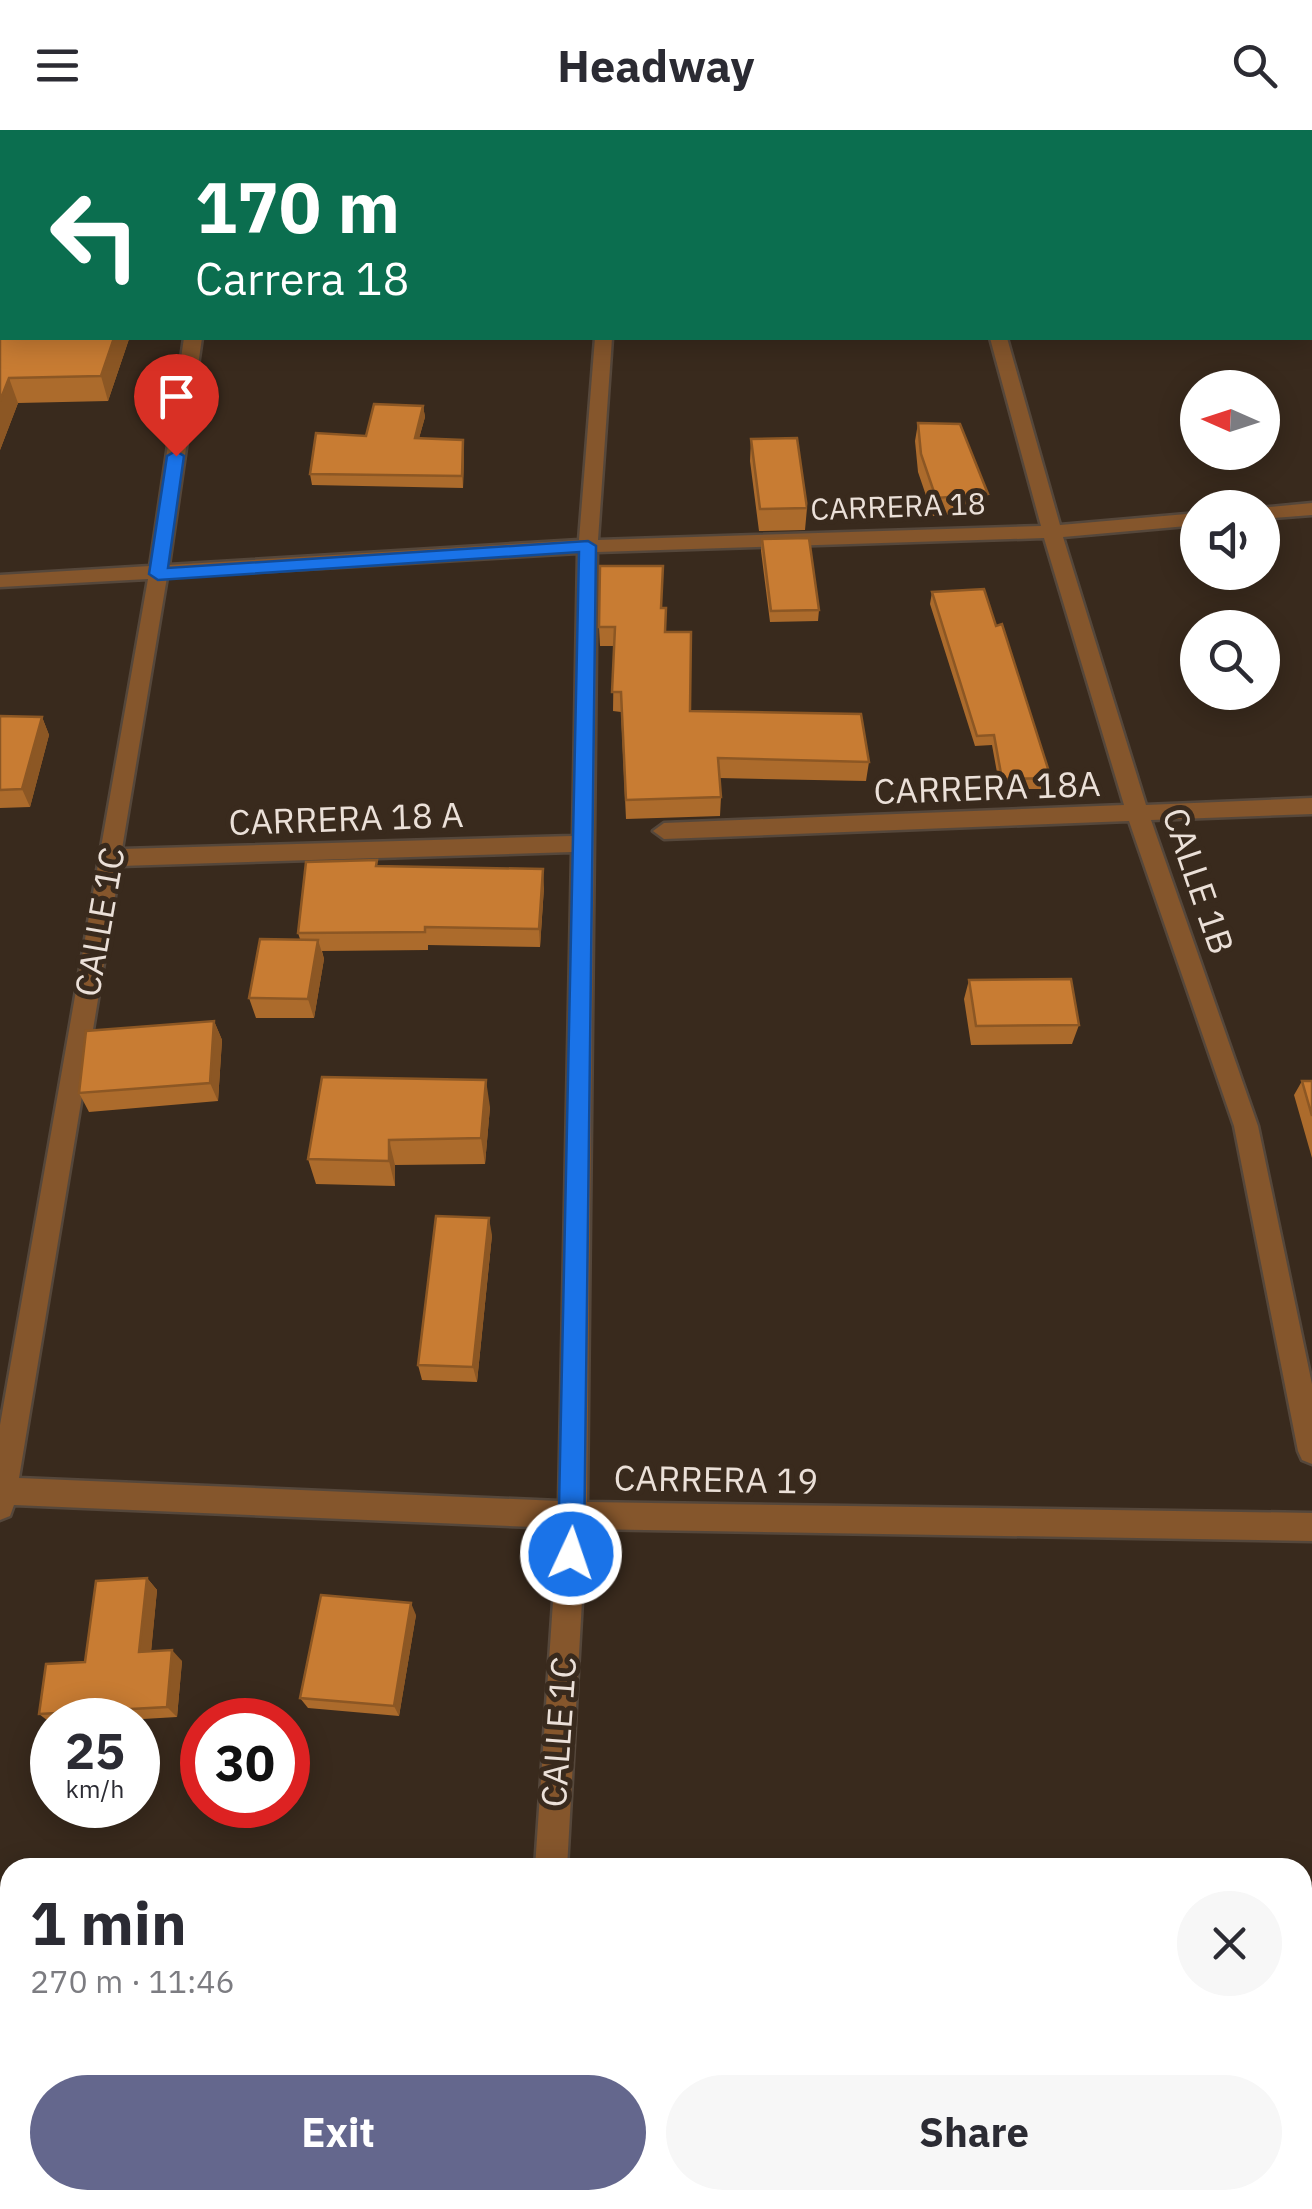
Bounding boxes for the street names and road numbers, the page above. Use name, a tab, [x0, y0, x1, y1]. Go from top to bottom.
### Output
street label: CARRERA 18	[810, 483, 986, 528]
street label: CARRERA 18A	[873, 760, 1101, 814]
street label: CARRERA 18 A	[228, 791, 464, 845]
street label: CALLE 1B	[1152, 801, 1245, 960]
street label: CALLE 1C	[63, 844, 135, 1000]
street label: CARRERA 19	[613, 1454, 819, 1504]
street label: CALLE 1C	[530, 1655, 586, 1809]

